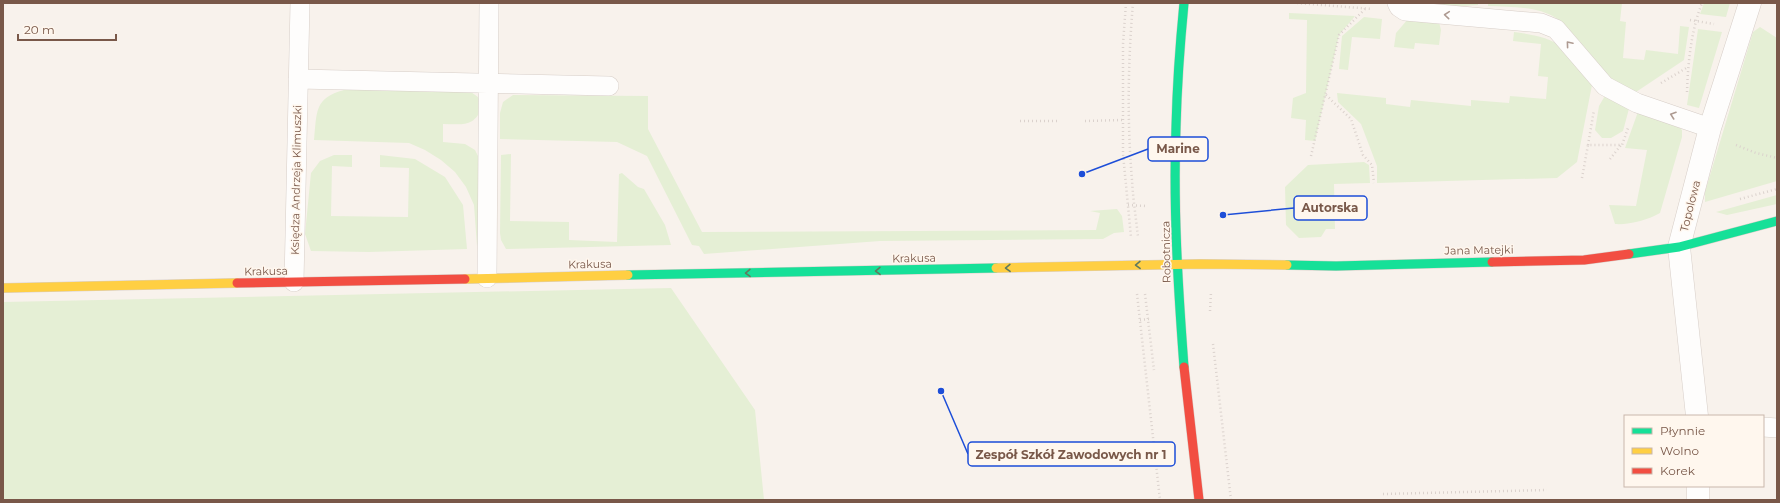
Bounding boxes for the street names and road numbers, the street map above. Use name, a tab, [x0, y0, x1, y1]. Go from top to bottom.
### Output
street label: Księdza Andrzeja Klimuszki	[288, 105, 304, 255]
street label: Topolowa	[1677, 179, 1703, 233]
street label: Robotnicza	[1158, 221, 1174, 283]
street label: Jana Matejki	[1443, 242, 1514, 258]
street label: Krakusa	[892, 251, 936, 265]
street label: Krakusa	[568, 257, 612, 271]
street label: Krakusa	[244, 264, 288, 278]

